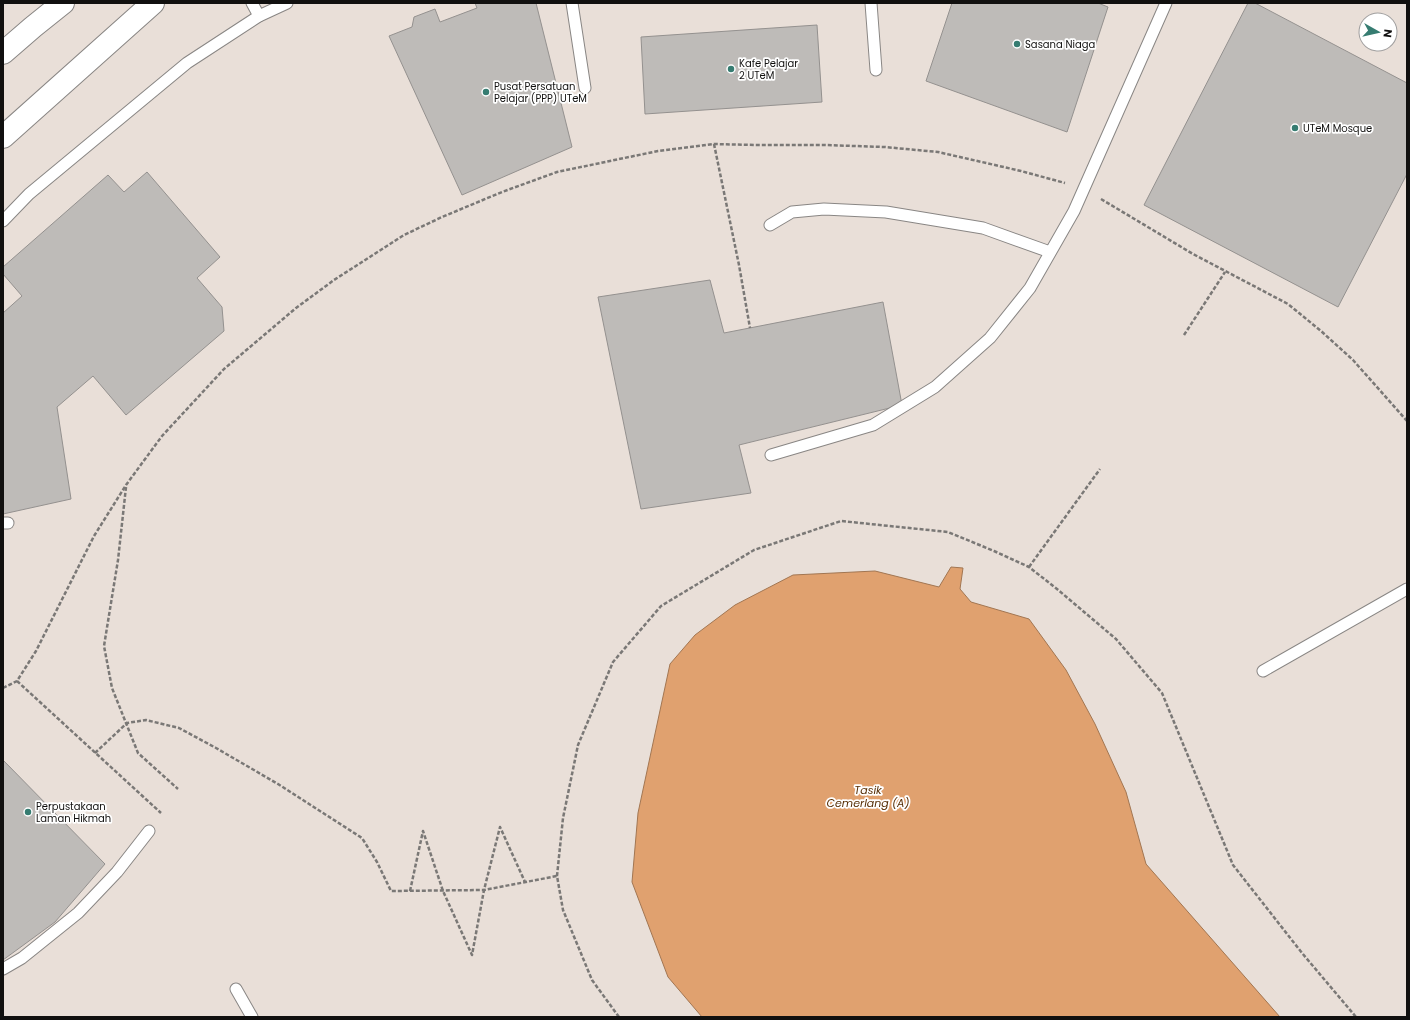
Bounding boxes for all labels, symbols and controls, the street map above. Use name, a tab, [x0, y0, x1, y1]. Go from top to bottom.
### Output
north arrow	[1358, 12, 1398, 52]
text: N	[1379, 28, 1396, 39]
place label: Sasana Niaga	[1025, 37, 1095, 52]
marker: Sasana Niaga	[1012, 39, 1022, 49]
place label: Kafe Pelajar 2 UTeM	[739, 56, 798, 83]
marker: Kafe Pelajar 2 UTeM	[726, 64, 736, 74]
place label: Pusat Persatuan Pelajar (PPP) UTeM	[494, 79, 587, 106]
marker: Pusat Persatuan Pelajar (PPP) UTeM	[481, 87, 491, 97]
place label: UTeM Mosque	[1303, 121, 1372, 136]
marker: UTeM Mosque	[1290, 123, 1300, 133]
water label: Tasik Cemerlang (A)	[827, 782, 909, 811]
place label: Perpustakaan Laman Hikmah	[36, 799, 111, 826]
marker: Perpustakaan Laman Hikmah	[23, 807, 33, 817]

